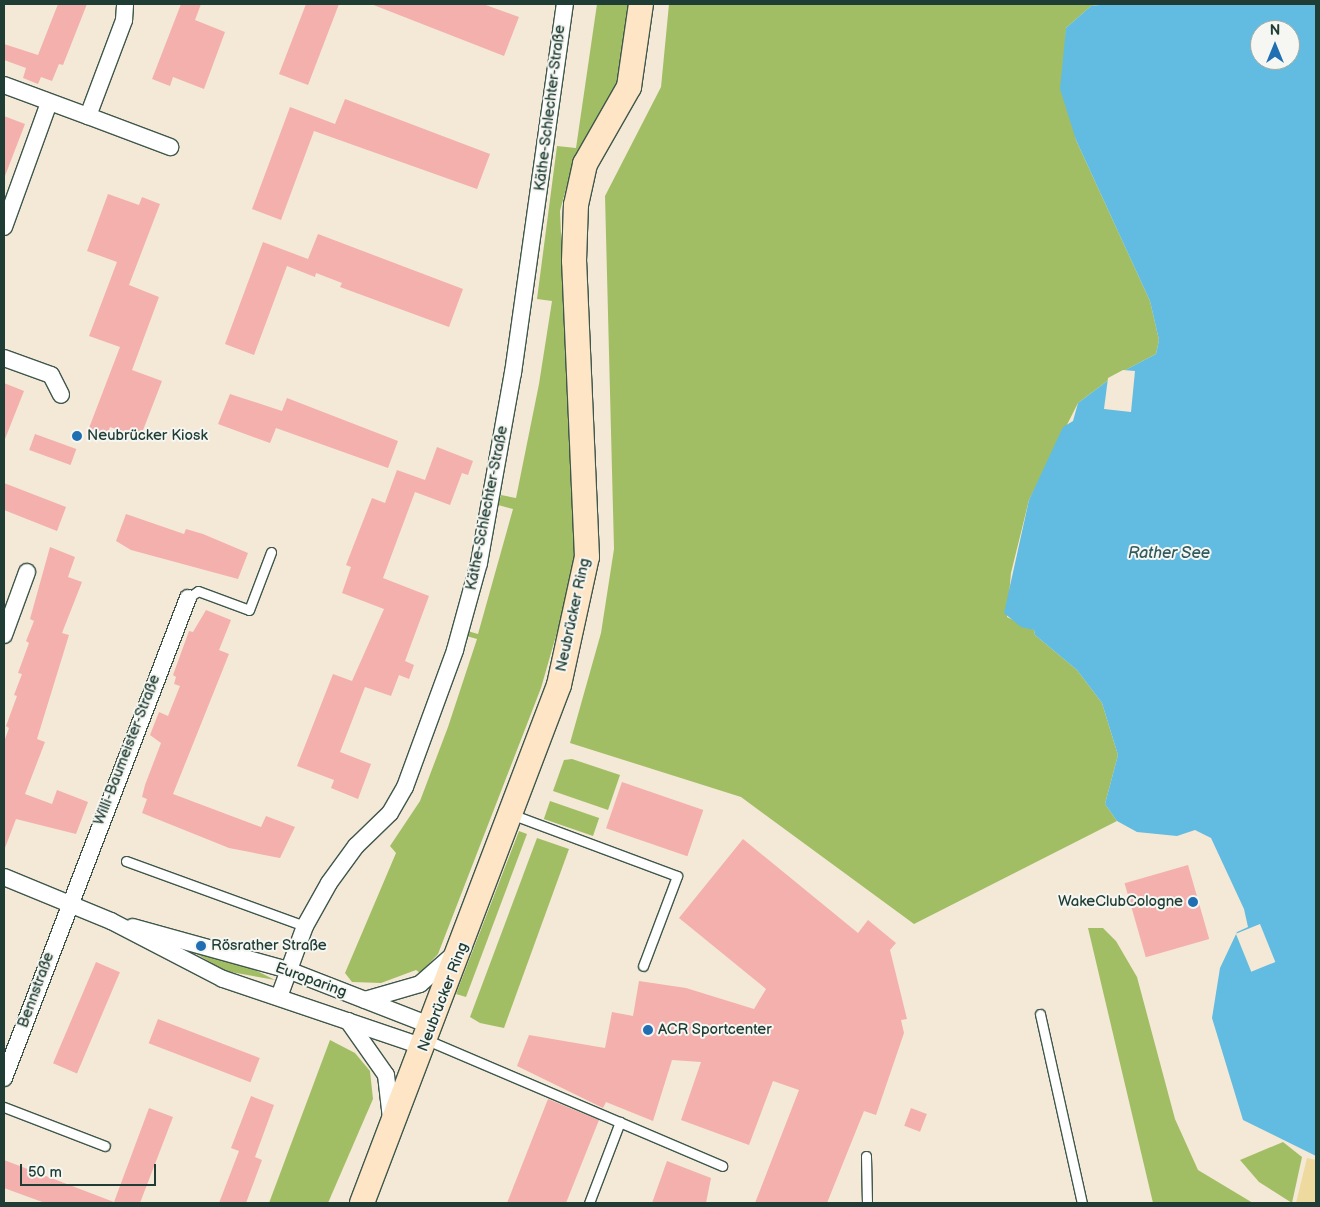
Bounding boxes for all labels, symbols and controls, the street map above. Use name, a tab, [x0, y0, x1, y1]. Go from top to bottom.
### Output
north arrow	[1250, 20, 1300, 70]
text: N	[1270, 22, 1280, 39]
street label: Käthe-Schlechter-Straße	[531, 24, 569, 192]
street label: Käthe-Schlechter-Straße	[462, 424, 512, 592]
place label: Neubrücker Kiosk	[87, 427, 208, 445]
marker: Neubrücker Kiosk	[71, 430, 83, 442]
water label: Rather See	[1128, 544, 1210, 564]
street label: Neubrücker Ring	[552, 557, 594, 673]
street label: Willi-Baumeister-Straße	[90, 672, 164, 828]
place label: WakeClubCologne	[1058, 893, 1183, 911]
marker: WakeClubCologne	[1187, 896, 1199, 908]
place label: Rösrather Straße	[211, 937, 327, 955]
marker: Rösrather Straße	[195, 940, 207, 952]
street label: Neubrücker Ring	[414, 940, 472, 1054]
street label: Bennstraße	[14, 950, 58, 1030]
street label: Europaring	[273, 959, 349, 1001]
place label: ACR Sportcenter	[658, 1021, 772, 1039]
marker: ACR Sportcenter	[642, 1024, 654, 1036]
scale bar	[22, 1154, 159, 1186]
text: 50 m	[28, 1163, 62, 1182]

